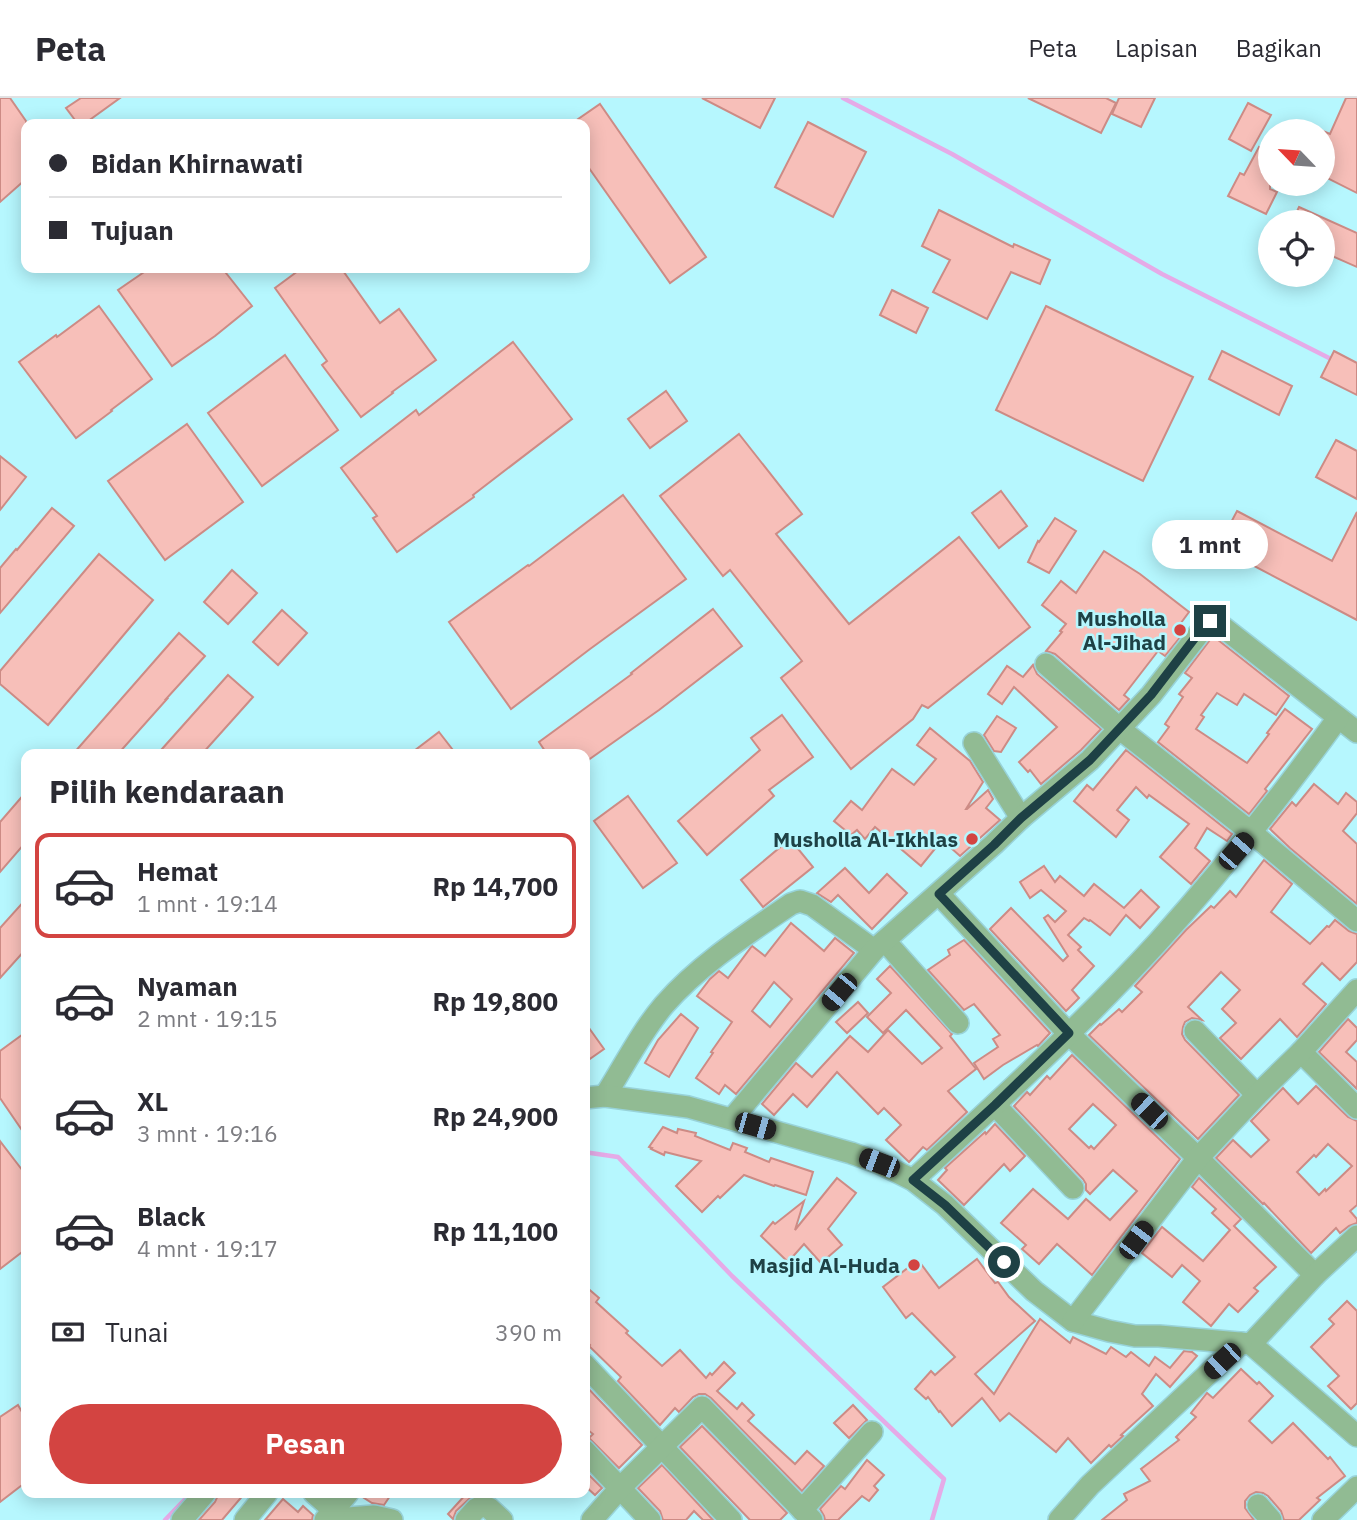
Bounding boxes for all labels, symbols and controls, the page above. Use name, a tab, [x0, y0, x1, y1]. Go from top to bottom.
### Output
text: Peta	[35, 27, 106, 70]
text: Peta	[1029, 32, 1077, 64]
text: Lapisan	[1115, 32, 1198, 64]
text: Bagikan	[1236, 32, 1322, 64]
north arrow	[1258, 119, 1335, 196]
map controls	[1258, 119, 1335, 287]
text: Bidan Khirnawati	[91, 146, 303, 180]
button: locate	[1258, 210, 1335, 287]
text: Tujuan	[91, 213, 174, 247]
callout: 1 mnt	[1152, 519, 1268, 568]
text: 1 mnt	[1179, 529, 1241, 559]
place label: Musholla Al-Jihad	[1077, 604, 1166, 656]
route end	[1194, 605, 1226, 637]
marker: Musholla Al-Jihad	[1172, 622, 1188, 638]
text: Pilih kendaraan	[49, 770, 285, 812]
place label: Musholla Al-Ikhlas	[773, 825, 958, 853]
car	[1215, 828, 1258, 874]
marker: Musholla Al-Ikhlas	[964, 831, 980, 847]
icon: car	[53, 854, 116, 917]
text: Hemat	[137, 854, 218, 888]
text: Rp 14,700	[432, 869, 558, 903]
text: 1 mnt · 19:14	[137, 888, 278, 918]
icon: car	[53, 969, 116, 1032]
text: Nyaman	[137, 969, 238, 1003]
car	[818, 969, 861, 1015]
text: Rp 19,800	[432, 984, 558, 1018]
text: 2 mnt · 19:15	[137, 1003, 278, 1033]
icon: car	[53, 1084, 116, 1147]
text: XL	[137, 1084, 168, 1118]
car	[1127, 1089, 1172, 1133]
text: Rp 24,900	[432, 1099, 558, 1133]
car	[732, 1110, 779, 1142]
text: 3 mnt · 19:16	[137, 1118, 278, 1148]
car	[856, 1146, 903, 1180]
icon: car	[53, 1199, 116, 1262]
text: Black	[137, 1199, 205, 1233]
text: Rp 11,100	[432, 1214, 558, 1248]
car	[1115, 1217, 1158, 1263]
text: 4 mnt · 19:17	[137, 1233, 278, 1263]
route start	[988, 1246, 1020, 1278]
place label: Masjid Al-Huda	[749, 1251, 900, 1279]
marker: Masjid Al-Huda	[906, 1257, 922, 1273]
icon: cash	[49, 1313, 87, 1351]
text: Tunai	[105, 1315, 169, 1349]
text: 390 m	[495, 1317, 562, 1347]
car	[1200, 1339, 1245, 1383]
button: Pesan	[49, 1404, 562, 1484]

